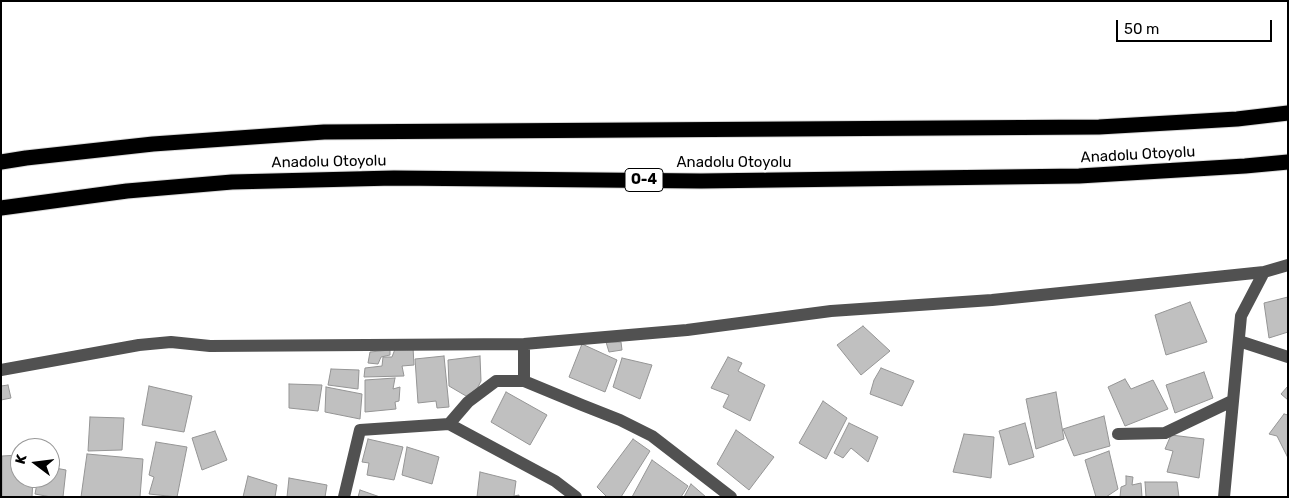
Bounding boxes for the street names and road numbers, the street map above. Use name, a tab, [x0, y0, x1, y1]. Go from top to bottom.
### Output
street label: Anadolu Otoyolu	[1080, 143, 1196, 167]
street label: Anadolu Otoyolu	[271, 152, 387, 172]
street label: Anadolu Otoyolu	[677, 154, 791, 172]
road number: O-4	[625, 168, 663, 192]

